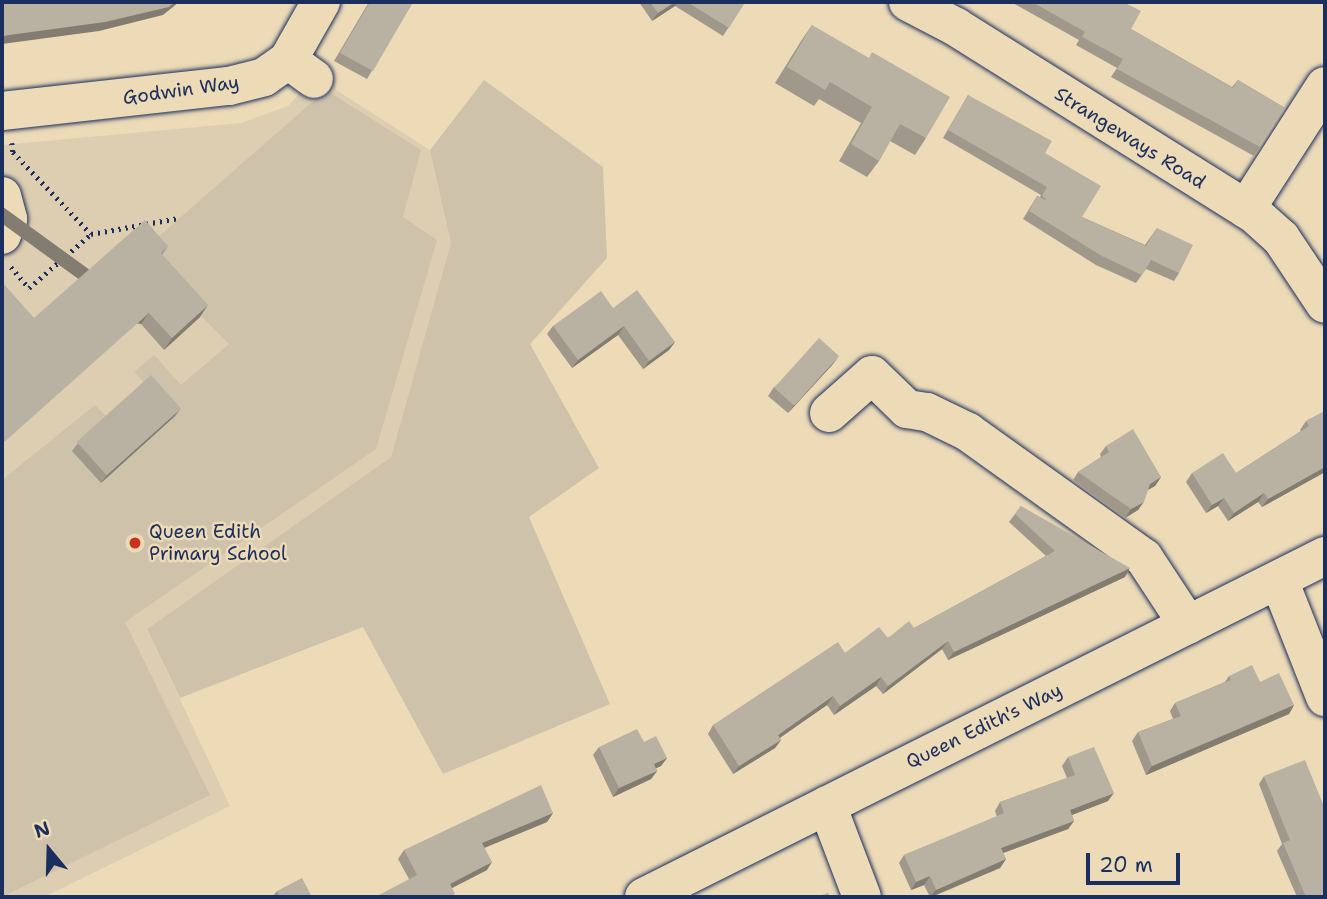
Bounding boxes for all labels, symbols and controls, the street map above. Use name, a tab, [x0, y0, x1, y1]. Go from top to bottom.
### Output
street label: Godwin Way	[121, 71, 241, 109]
street label: Strangeways Road	[1050, 82, 1210, 194]
place label: Queen Edith Primary School	[149, 521, 287, 565]
marker: Queen Edith Primary School	[127, 535, 143, 551]
street label: Queen Edith's Way	[902, 678, 1066, 774]
north arrow	[14, 815, 84, 885]
text: N	[31, 815, 53, 844]
scale bar	[1089, 839, 1184, 883]
text: 20 m	[1099, 851, 1153, 879]

